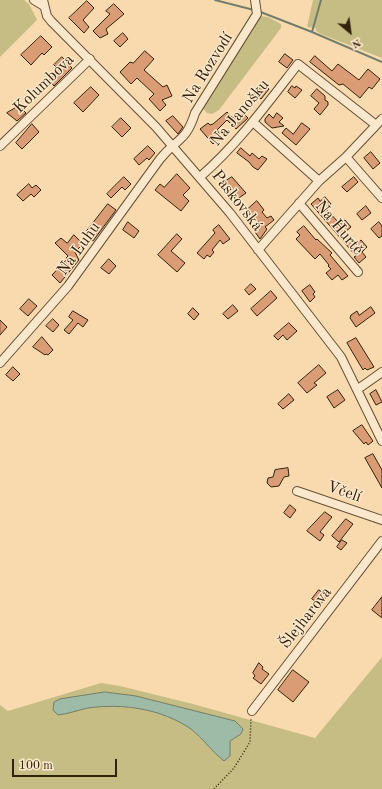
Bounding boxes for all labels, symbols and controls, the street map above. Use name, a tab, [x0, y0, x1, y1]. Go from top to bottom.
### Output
north arrow	[330, 12, 370, 52]
street label: Na Rozvodí	[179, 29, 237, 107]
text: N	[350, 36, 362, 50]
street label: Kolumbova	[10, 50, 78, 118]
street label: Na Janošku	[206, 76, 274, 150]
street label: Paskovská	[207, 167, 267, 235]
street label: Na Hurtě	[311, 197, 367, 259]
street label: Na Luhu	[53, 219, 105, 279]
street label: Včelí	[324, 477, 364, 507]
street label: Šlejharova	[276, 583, 336, 653]
scale bar	[14, 751, 119, 777]
text: 100 m	[19, 760, 53, 772]

